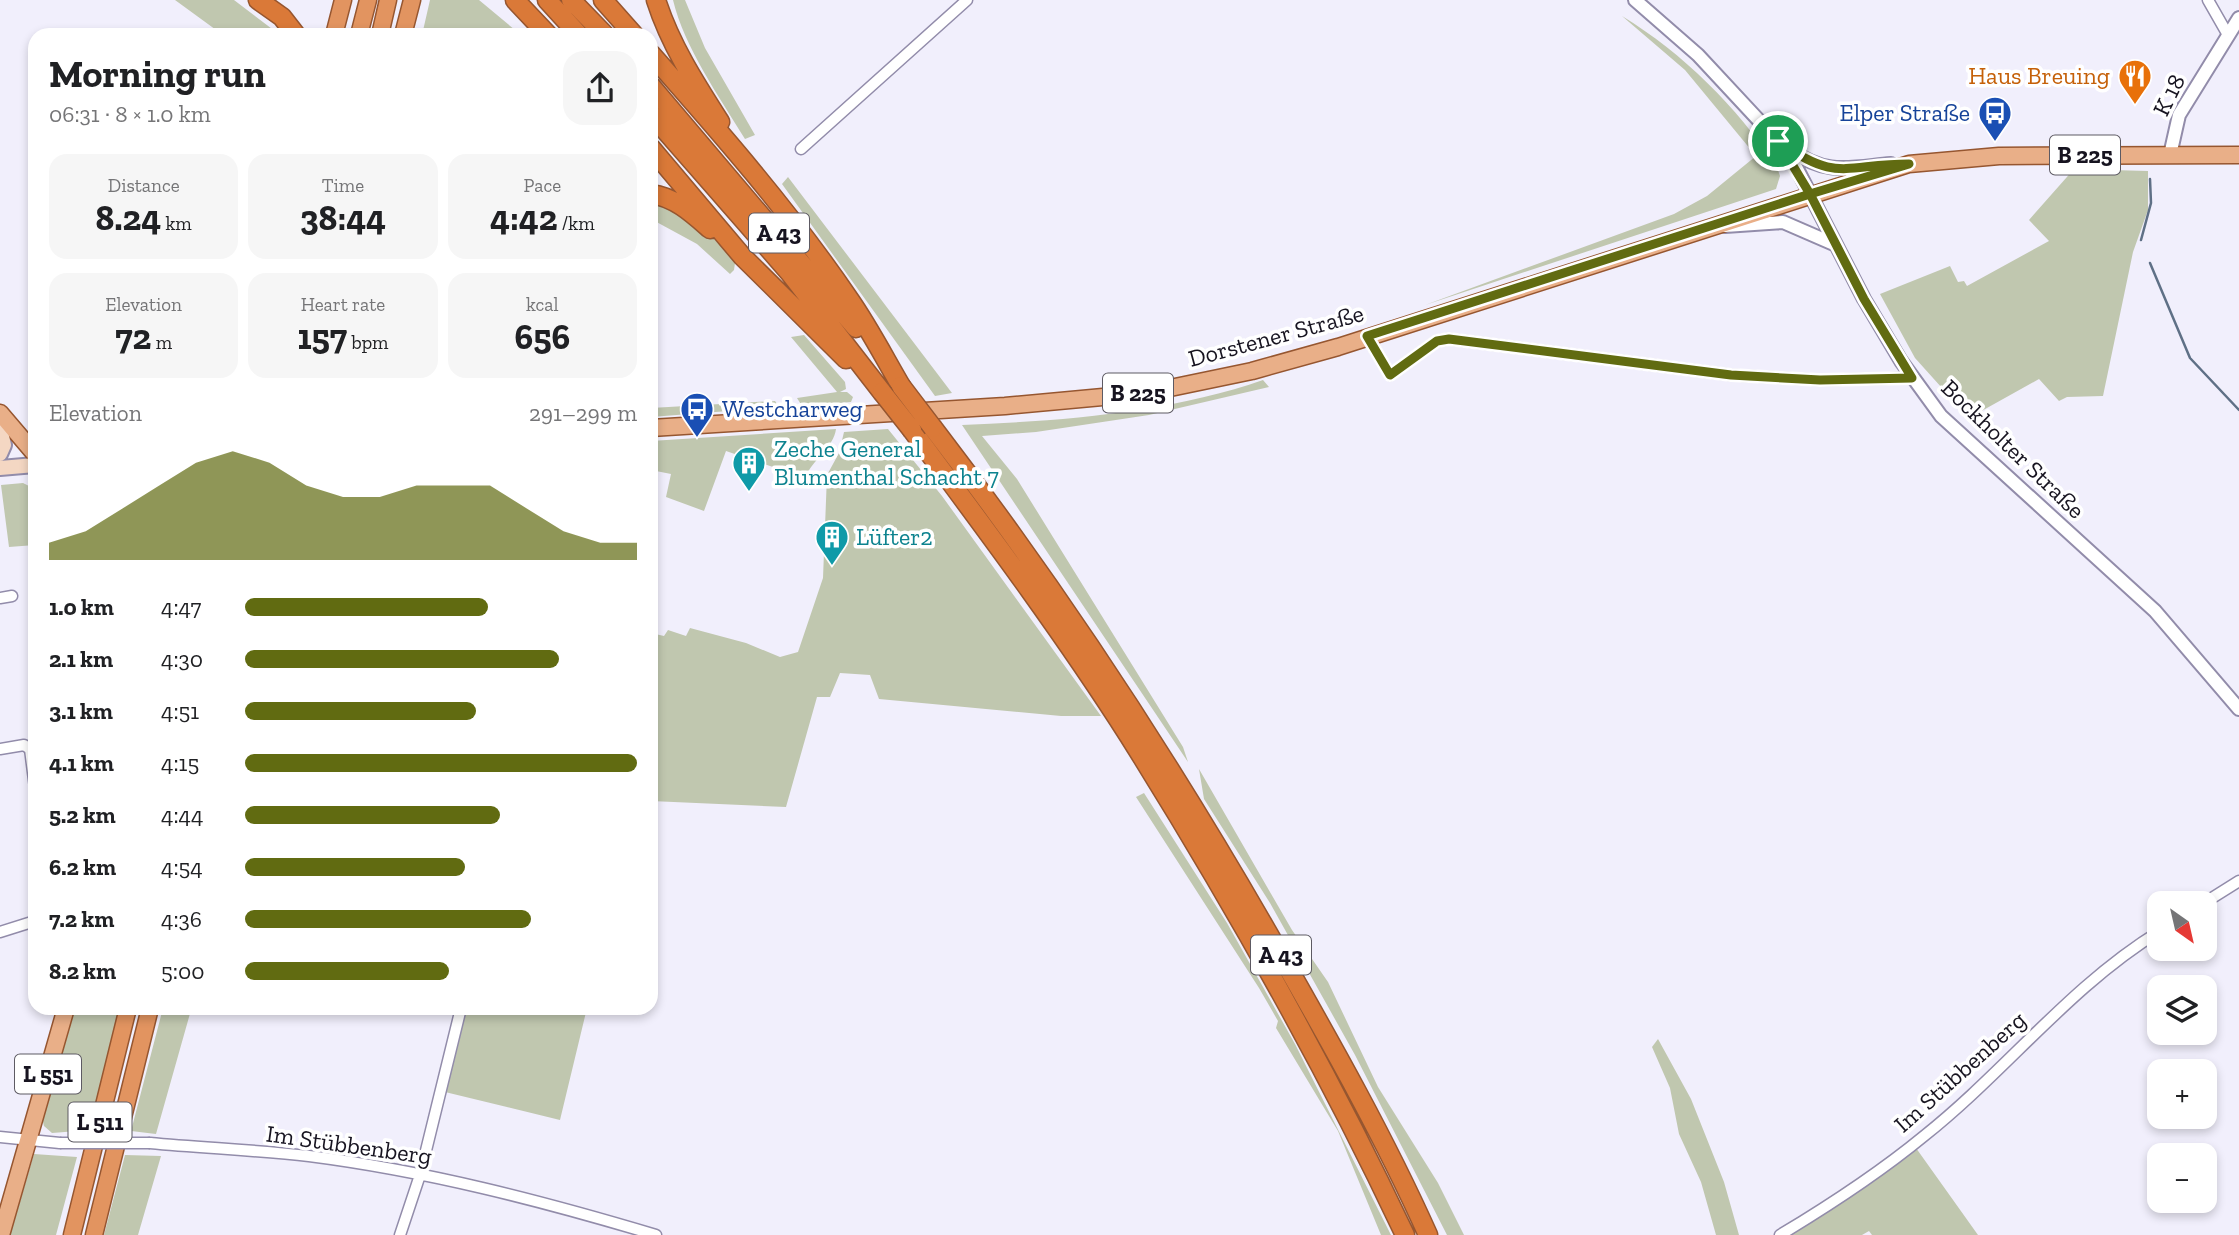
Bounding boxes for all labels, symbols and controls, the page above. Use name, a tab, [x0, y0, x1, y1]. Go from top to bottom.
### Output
text: Morning run	[49, 51, 266, 97]
button: share	[563, 51, 637, 125]
restaurant icon: Haus Breuing	[2116, 57, 2154, 106]
place label: Haus Breuing	[1968, 61, 2110, 90]
street label: K 18	[2146, 69, 2191, 120]
bus stop icon: Elper Straße	[1976, 94, 2014, 143]
place label: Elper Straße	[1840, 98, 1970, 127]
text: 06:31 · 8 × 1.0 km	[49, 100, 211, 128]
pin	[1748, 111, 1808, 171]
icon: arrive	[1759, 122, 1797, 160]
road number: B 225	[2050, 136, 2120, 174]
text: Distance	[108, 174, 180, 197]
text: Time	[322, 174, 364, 197]
text: Pace	[523, 174, 561, 197]
text: 8.24	[96, 197, 161, 239]
text: 38:44	[300, 197, 386, 239]
text: 4:42	[490, 197, 558, 239]
text: km	[161, 212, 192, 235]
text: /km	[558, 212, 595, 235]
road number: A 43	[749, 214, 809, 252]
text: Elevation	[105, 293, 182, 316]
text: Heart rate	[301, 293, 385, 316]
text: kcal	[526, 293, 559, 316]
street label: Dorstener Straße	[1185, 298, 1367, 373]
text: 72	[115, 316, 151, 358]
text: 157	[297, 316, 347, 358]
text: 656	[514, 316, 570, 358]
text: m	[151, 331, 172, 354]
text: bpm	[347, 331, 389, 354]
street label: Bockholter Straße	[1936, 373, 2091, 524]
road number: B 225	[1103, 374, 1173, 412]
bus stop icon: Westcharweg	[678, 390, 716, 439]
place label: Westcharweg	[722, 394, 863, 423]
text: Elevation	[49, 399, 142, 427]
text: 291–299 m	[529, 399, 637, 427]
place label: Zeche General Blumenthal Schacht 7	[774, 434, 999, 491]
building icon: Zeche General Blumenthal Schacht 7	[730, 444, 768, 493]
building icon: Lüfter2	[813, 518, 851, 567]
place label: Lüfter2	[856, 522, 933, 551]
text: 1.0 km	[49, 593, 114, 621]
text: 4:47	[161, 593, 201, 621]
text: 2.1 km	[49, 645, 113, 673]
text: 4:30	[161, 645, 203, 673]
text: 3.1 km	[49, 697, 113, 725]
text: 4:51	[161, 697, 199, 725]
text: 4.1 km	[49, 749, 114, 777]
text: 4:15	[161, 749, 199, 777]
text: 5.2 km	[49, 801, 116, 829]
text: 4:44	[161, 801, 203, 829]
text: 6.2 km	[49, 853, 116, 881]
text: 4:54	[161, 853, 203, 881]
north arrow	[2147, 891, 2217, 961]
map controls	[2147, 891, 2217, 1213]
text: 7.2 km	[49, 905, 114, 933]
text: 4:36	[161, 905, 202, 933]
road number: A 43	[1251, 936, 1311, 974]
text: 8.2 km	[49, 957, 116, 985]
text: 5:00	[161, 957, 204, 985]
button: layers	[2147, 975, 2217, 1045]
street label: Im Stübbenberg	[1888, 1005, 2031, 1138]
road number: L 551	[15, 1054, 81, 1093]
button: +	[2147, 1059, 2217, 1129]
road number: L 511	[68, 1102, 132, 1142]
street label: Im Stübbenberg	[264, 1119, 434, 1170]
button: −	[2147, 1143, 2217, 1213]

